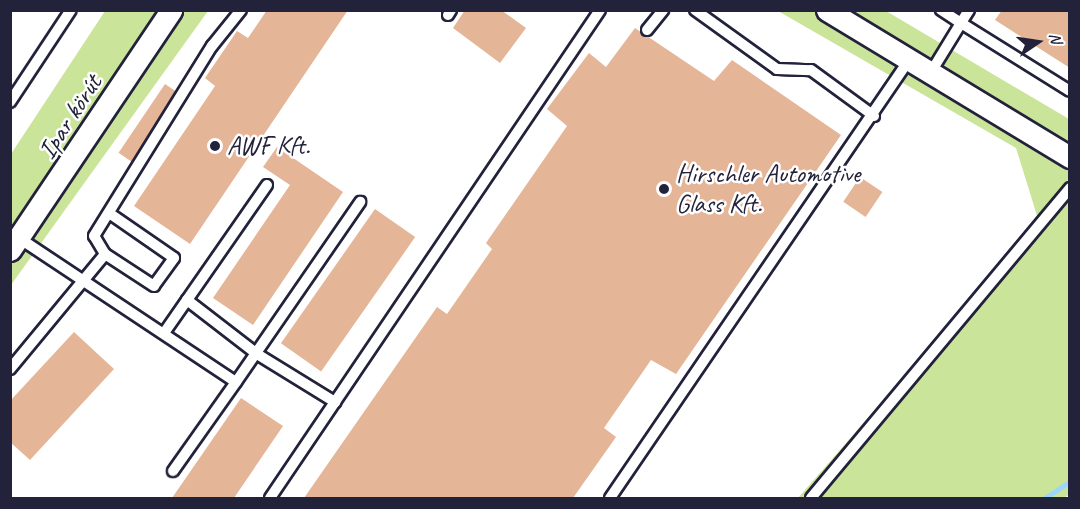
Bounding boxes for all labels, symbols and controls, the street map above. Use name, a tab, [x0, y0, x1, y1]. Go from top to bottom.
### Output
north arrow	[1008, 12, 1068, 72]
text: N	[1045, 31, 1066, 45]
street label: Ipar körút	[31, 69, 109, 165]
place label: AWF Kft.	[227, 130, 310, 162]
marker: AWF Kft.	[208, 139, 222, 153]
place label: Hirschler Automotive Glass Kft.	[676, 158, 860, 219]
marker: Hirschler Automotive Glass Kft.	[657, 182, 671, 196]

